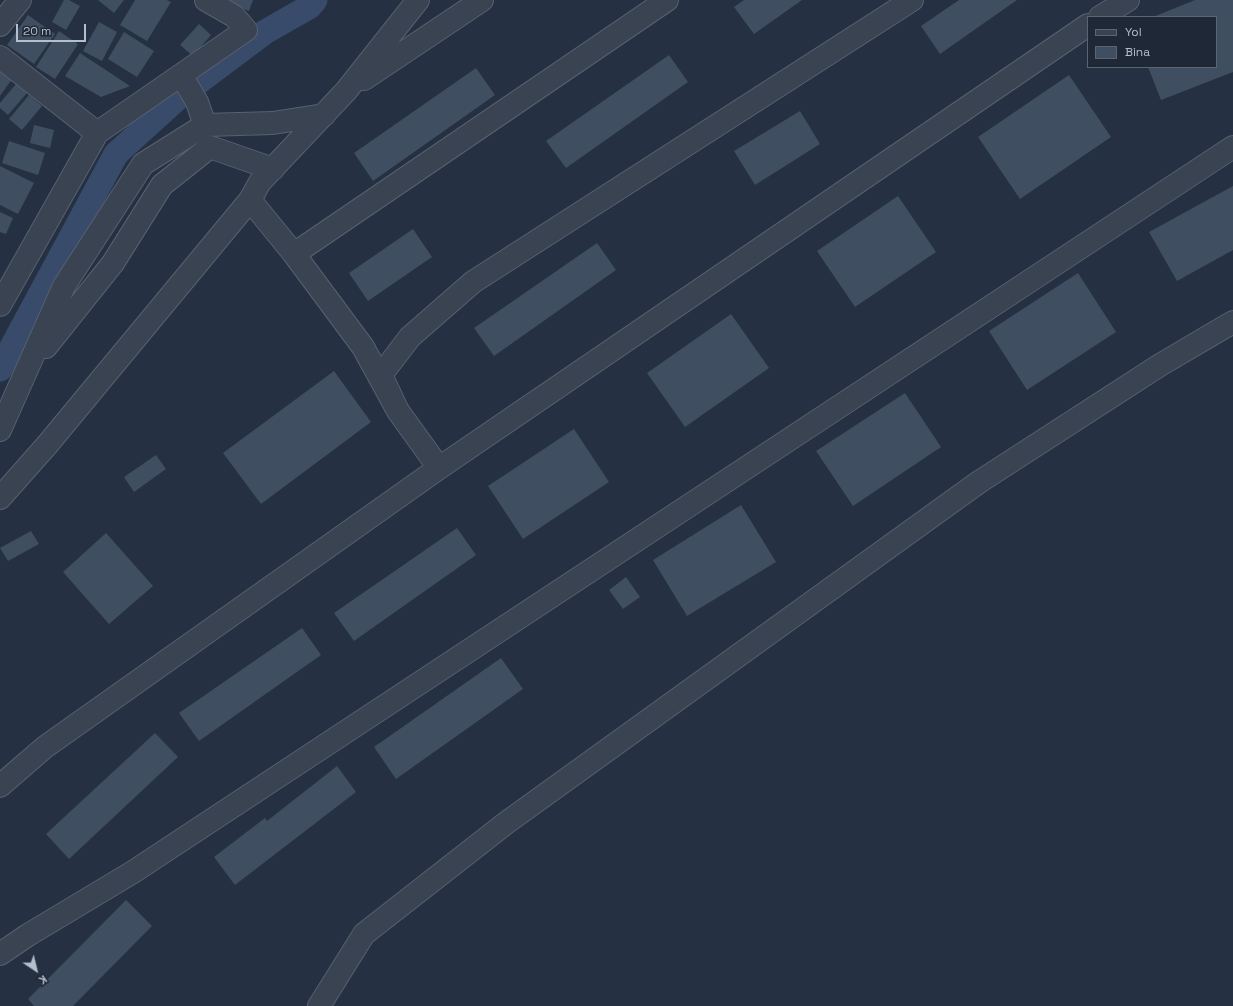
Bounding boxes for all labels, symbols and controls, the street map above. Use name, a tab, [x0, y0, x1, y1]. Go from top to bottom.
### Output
scale bar	[18, 16, 88, 42]
legend	[1087, 16, 1217, 68]
text: 20 m	[23, 23, 51, 39]
text: Yol	[1125, 24, 1142, 40]
text: Bina	[1125, 44, 1150, 60]
north arrow	[16, 950, 56, 990]
text: K	[36, 972, 50, 988]

